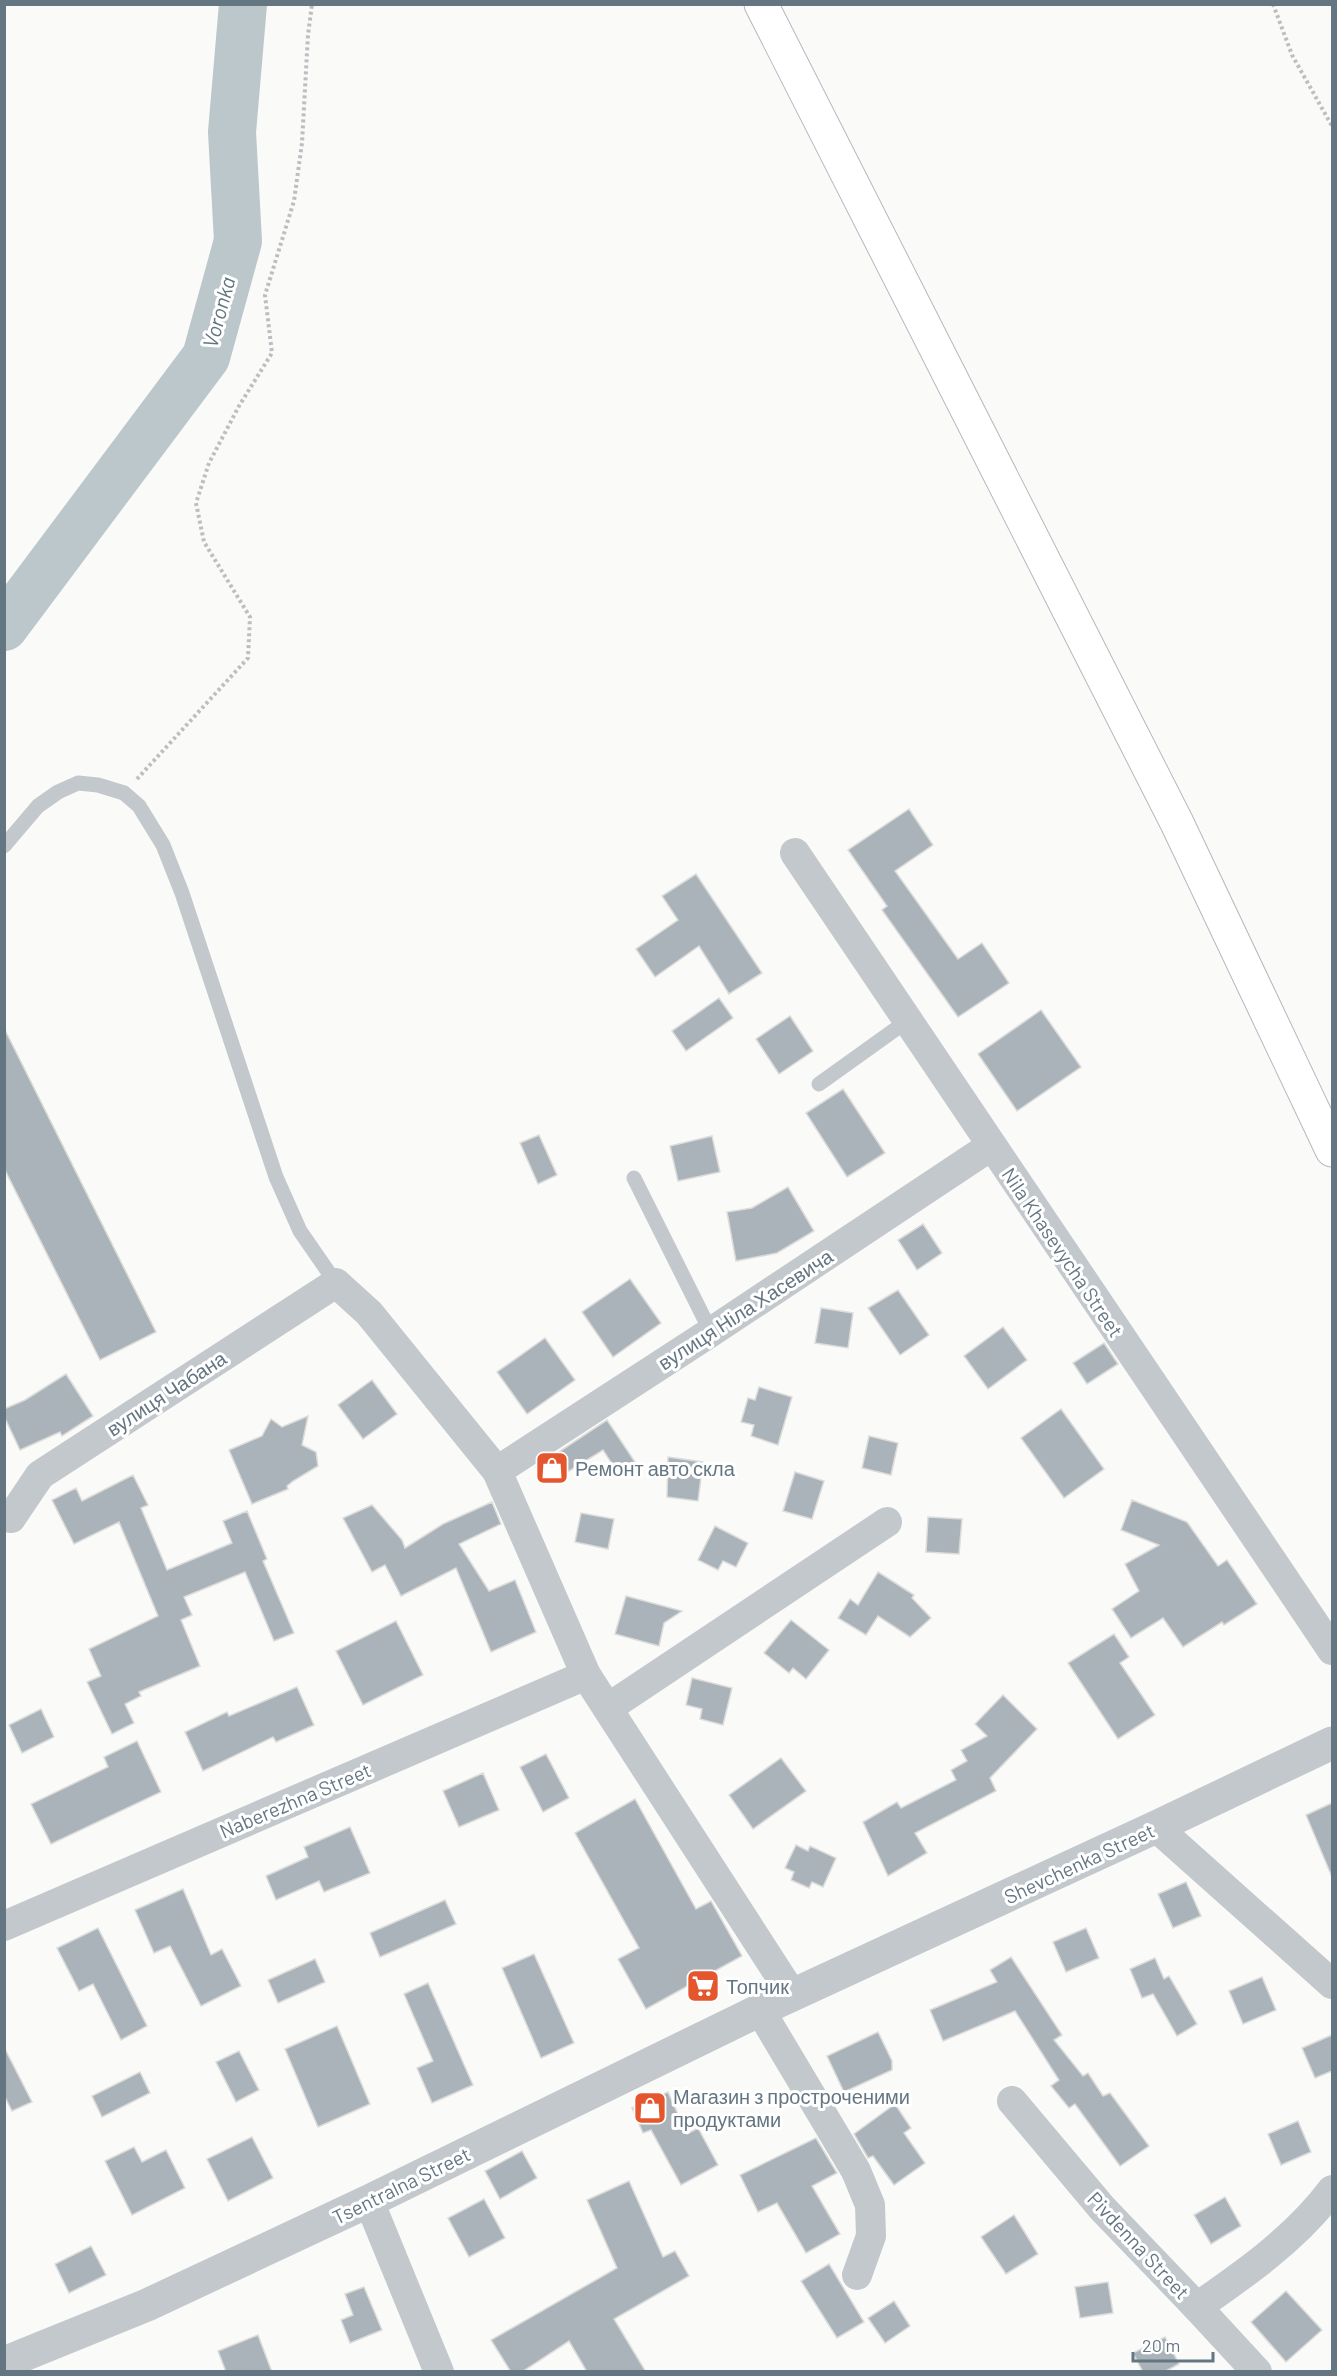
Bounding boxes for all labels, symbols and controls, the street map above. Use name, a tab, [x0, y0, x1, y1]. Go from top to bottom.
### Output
water label: Voronka	[197, 274, 239, 350]
street label: Nila Khasevycha Street	[997, 1163, 1129, 1341]
street label: вулиця Ніла Хасевича	[653, 1243, 838, 1374]
street label: вулиця Чабана	[102, 1345, 231, 1441]
shop icon: Ремонт авто скла	[534, 1450, 570, 1486]
place label: Ремонт авто скла	[575, 1456, 736, 1480]
street label: Naberezhna Street	[216, 1757, 374, 1843]
street label: Shevchenka Street	[1000, 1818, 1158, 1908]
supermarket icon: Топчик	[685, 1968, 721, 2004]
place label: Топчик	[726, 1974, 789, 1998]
place label: Магазин з простроченими продуктами	[673, 2084, 910, 2131]
shop icon: Магазин з простроченими продуктами	[632, 2090, 668, 2126]
street label: Tsentralna Street	[328, 2141, 474, 2229]
street label: Pivdenna Street	[1083, 2186, 1195, 2304]
scale bar	[1133, 2325, 1212, 2363]
text: 20 m	[1142, 2334, 1180, 2356]

